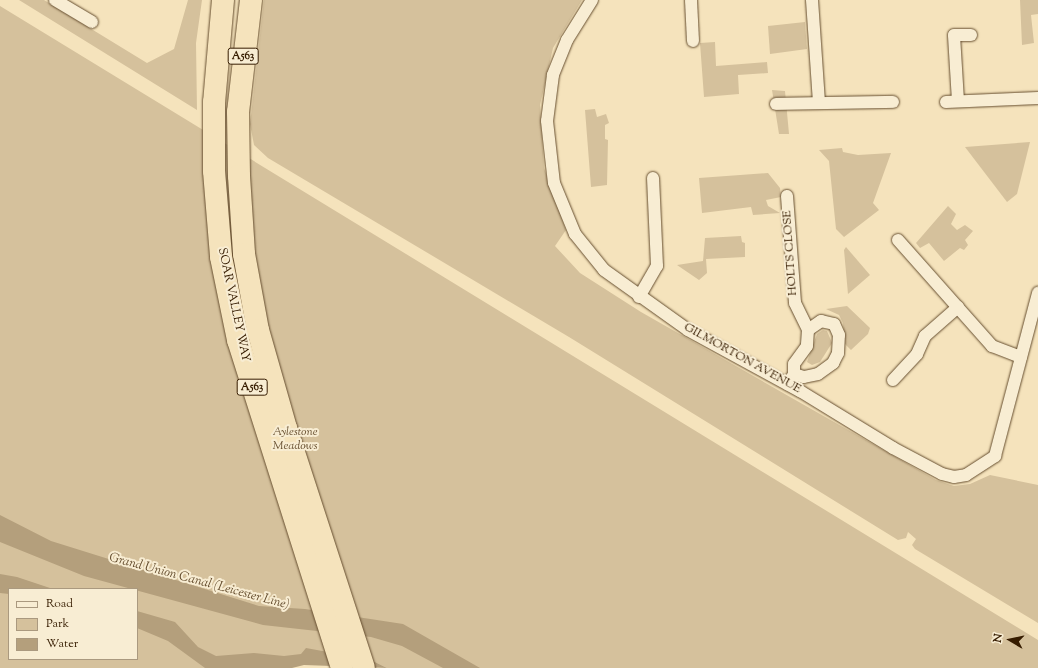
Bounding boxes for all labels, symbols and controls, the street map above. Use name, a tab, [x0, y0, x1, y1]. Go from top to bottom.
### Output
road number: A563	[227, 47, 259, 65]
street label: HOLTS CLOSE	[781, 210, 801, 296]
street label: SOAR VALLEY WAY	[214, 247, 252, 363]
street label: GILMORTON AVENUE	[681, 321, 803, 397]
road number: A563	[236, 378, 268, 396]
park label: Aylestone Meadows	[273, 426, 317, 454]
water label: Grand Union Canal (Leicester Line)	[107, 550, 291, 614]
legend	[8, 588, 138, 660]
text: Road	[46, 595, 73, 613]
text: Park	[46, 615, 69, 633]
north arrow	[990, 620, 1030, 660]
text: N	[990, 633, 1007, 644]
text: Water	[46, 635, 78, 653]

